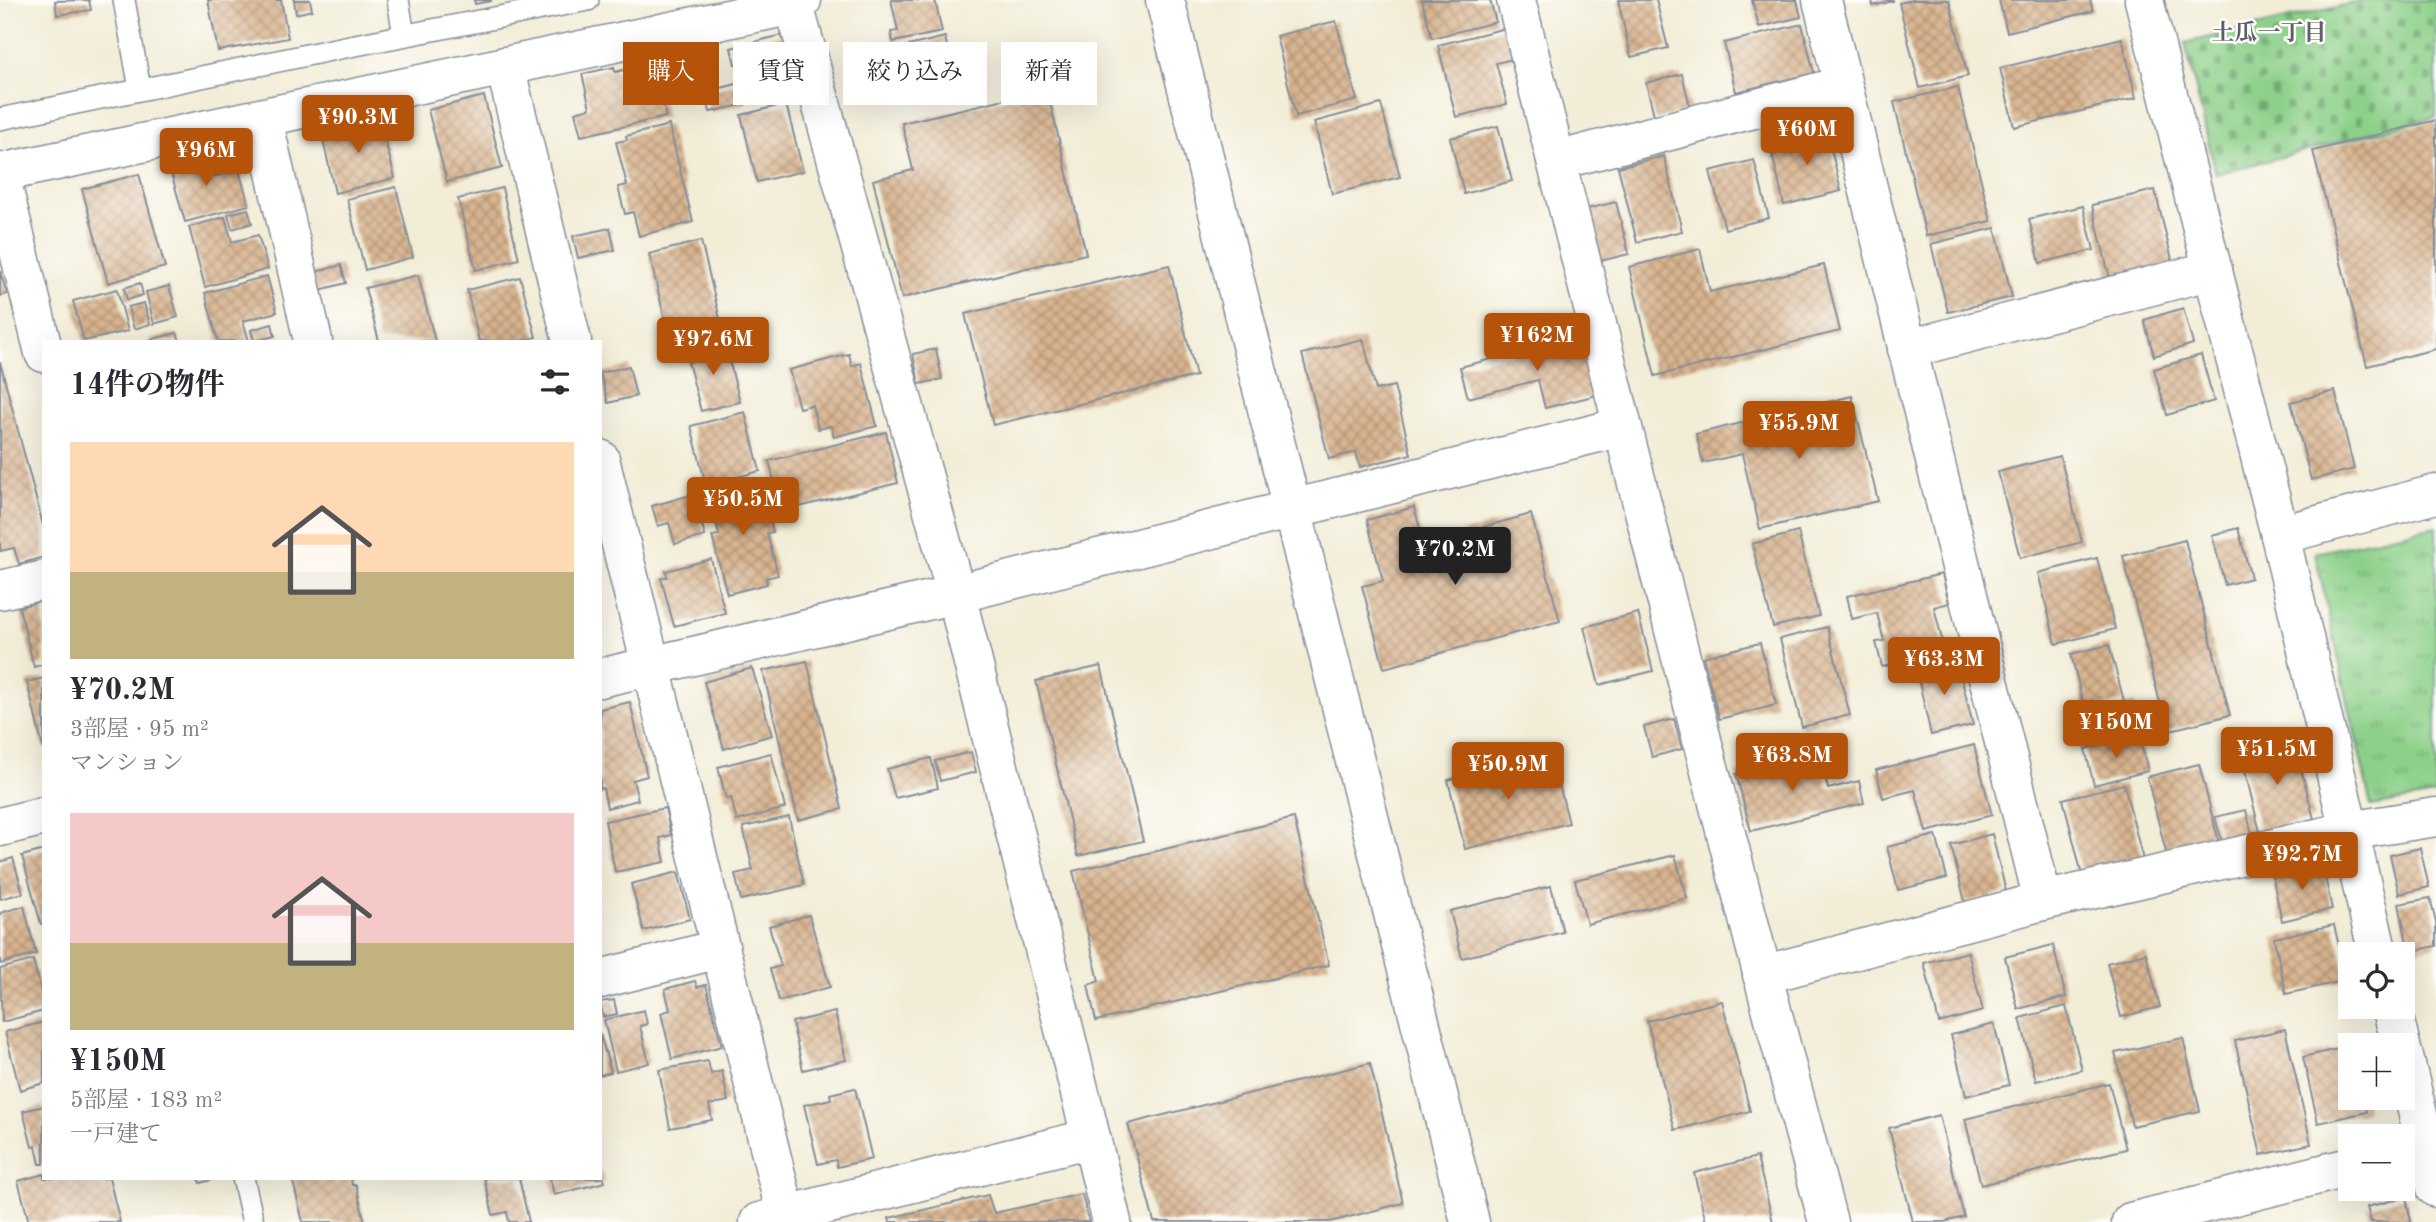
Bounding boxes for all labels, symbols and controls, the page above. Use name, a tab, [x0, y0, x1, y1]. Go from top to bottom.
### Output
district label: 土瓜一丁目	[2212, 20, 2327, 45]
chip: 購入	[623, 42, 719, 105]
chip: 賃貸	[733, 42, 829, 105]
chip: 絞り込み	[843, 42, 987, 105]
chip: 新着	[1001, 42, 1097, 105]
pin: ¥90.3M	[301, 96, 415, 155]
text: ¥90.3M	[318, 106, 398, 129]
pin: ¥60M	[1766, 108, 1848, 167]
text: ¥60M	[1777, 118, 1837, 141]
pin: ¥96M	[165, 128, 247, 188]
text: ¥96M	[176, 139, 236, 162]
pin: ¥162M	[1488, 314, 1586, 373]
pin: ¥97.6M	[656, 318, 770, 377]
text: ¥162M	[1500, 324, 1574, 347]
text: ¥97.6M	[673, 328, 753, 351]
icon: filters	[536, 363, 574, 401]
text: 14件の物件	[70, 371, 225, 401]
pin: ¥55.9M	[1742, 402, 1856, 461]
text: ¥55.9M	[1759, 412, 1839, 435]
pin: ¥50.5M	[686, 477, 800, 537]
icon: home	[259, 487, 385, 613]
text: ¥50.5M	[703, 488, 783, 511]
pin: ¥70.2M	[1398, 528, 1512, 587]
text: ¥70.2M	[1415, 538, 1495, 561]
pin: ¥63.3M	[1887, 638, 2001, 697]
text: ¥63.3M	[1904, 648, 1984, 671]
text: ¥70.2M	[70, 676, 175, 706]
pin: ¥150M	[2067, 700, 2165, 760]
text: ¥150M	[2079, 711, 2153, 734]
text: 3部屋 · 95 m²	[70, 718, 209, 741]
pin: ¥51.5M	[2220, 728, 2334, 787]
pin: ¥63.8M	[1735, 734, 1849, 793]
text: ¥51.5M	[2237, 738, 2317, 761]
pin: ¥50.9M	[1451, 742, 1565, 802]
text: ¥63.8M	[1752, 744, 1832, 767]
text: マンション	[70, 752, 184, 775]
text: ¥50.9M	[1468, 753, 1548, 776]
pin: ¥92.7M	[2245, 832, 2359, 892]
text: ¥92.7M	[2262, 843, 2342, 866]
icon: home	[259, 858, 385, 984]
map controls	[2338, 942, 2415, 1201]
button: locate	[2338, 942, 2415, 1019]
button: +	[2338, 1033, 2415, 1110]
text: ¥150M	[70, 1047, 166, 1077]
text: 5部屋 · 183 m²	[70, 1089, 222, 1112]
text: 一戸建て	[70, 1123, 162, 1146]
button: −	[2338, 1124, 2415, 1201]

